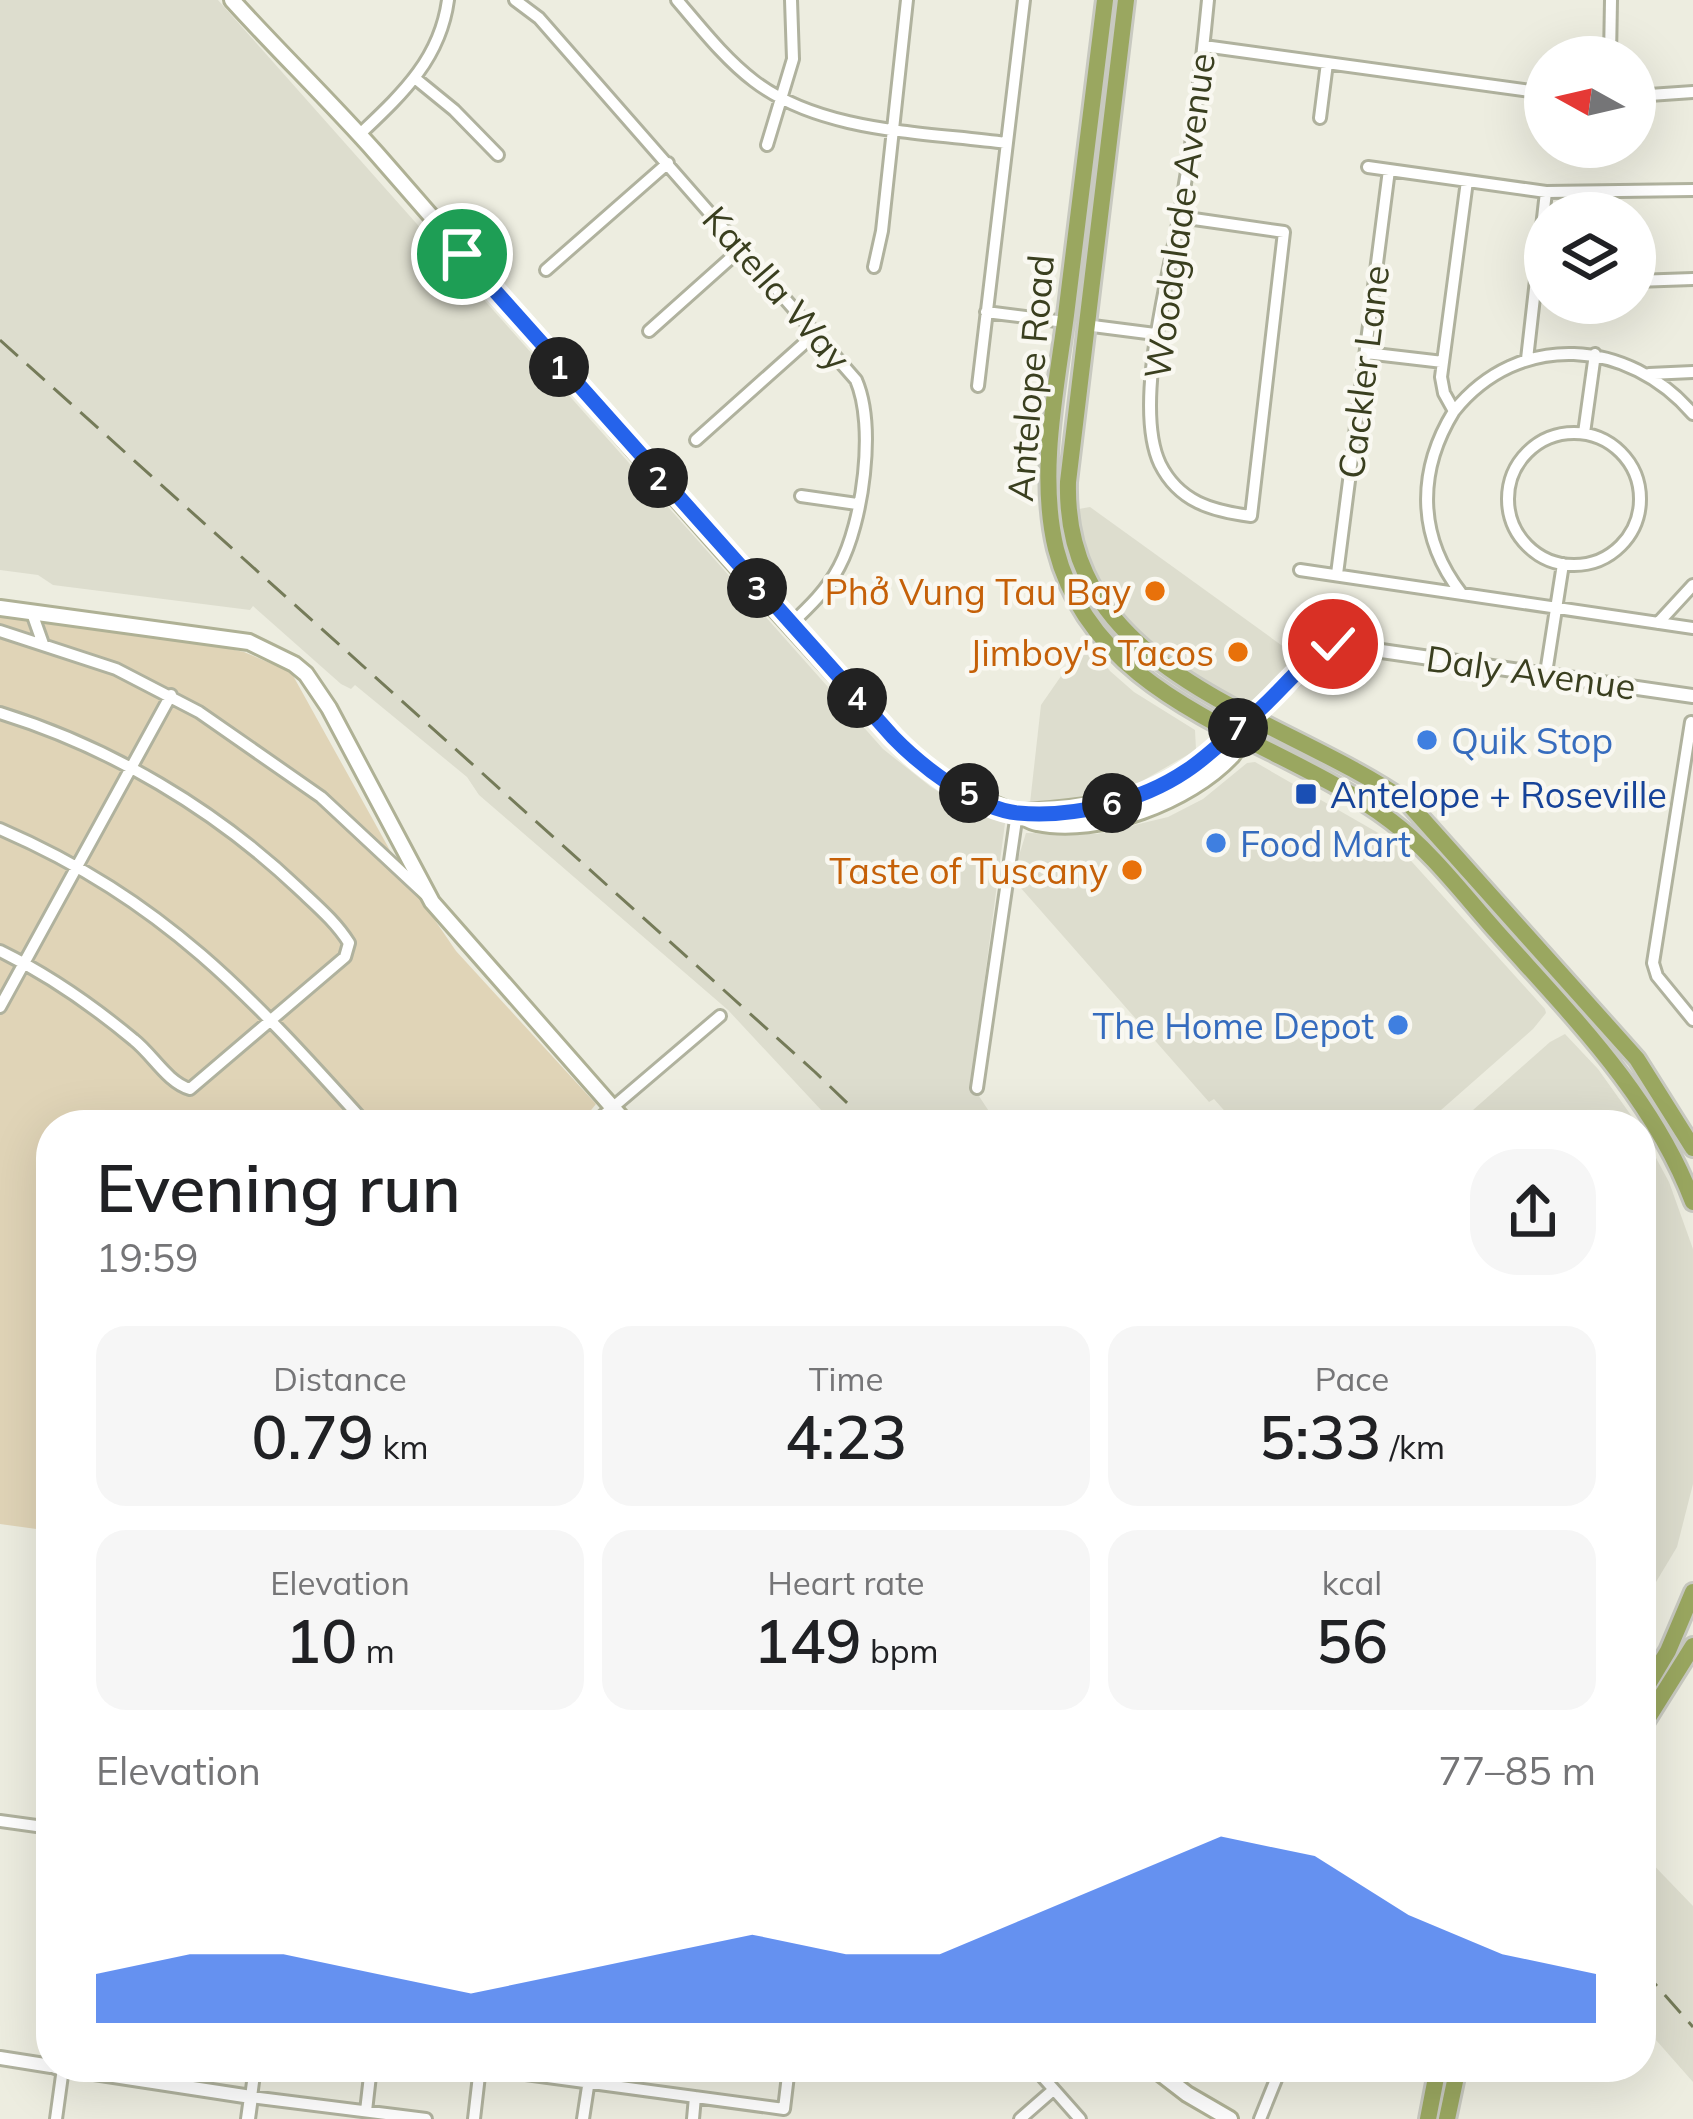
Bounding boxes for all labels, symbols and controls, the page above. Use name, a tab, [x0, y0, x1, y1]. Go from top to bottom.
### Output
north arrow	[1524, 36, 1656, 168]
map controls	[1524, 36, 1656, 324]
street label: Woodglade Avenue	[1134, 50, 1224, 382]
button: layers	[1524, 192, 1656, 324]
street label: Katella Way	[693, 197, 861, 379]
pin	[411, 203, 513, 305]
icon: arrive	[429, 221, 495, 287]
street label: Antelope Road	[997, 253, 1063, 503]
street label: Cackler Lane	[1328, 263, 1398, 481]
pin: 1	[529, 337, 589, 397]
text: 1	[549, 346, 569, 387]
pin: 2	[628, 448, 688, 508]
text: 2	[648, 457, 668, 498]
pin: 3	[727, 558, 787, 618]
text: 3	[747, 567, 767, 608]
place label: Phở Vung Tau Bay	[824, 569, 1131, 614]
marker: Phở Vung Tau Bay	[1142, 578, 1168, 604]
pin	[1282, 593, 1384, 695]
icon: check	[1300, 611, 1366, 677]
place label: Jimboy's Tacos	[969, 630, 1214, 675]
street label: Daly Avenue	[1423, 635, 1639, 709]
marker: Jimboy's Tacos	[1225, 639, 1251, 665]
pin: 4	[827, 668, 887, 728]
text: 4	[847, 677, 867, 718]
pin: 7	[1208, 698, 1268, 758]
text: 7	[1228, 707, 1248, 748]
place label: Quik Stop	[1451, 718, 1613, 763]
marker: Quik Stop	[1414, 727, 1440, 753]
pin: 5	[939, 763, 999, 823]
text: 5	[959, 772, 979, 813]
place label: Antelope + Roseville	[1330, 772, 1667, 817]
pin: 6	[1082, 773, 1142, 833]
marker: Antelope + Roseville	[1293, 781, 1319, 807]
text: 6	[1102, 782, 1122, 823]
place label: Food Mart	[1240, 821, 1411, 866]
marker: Food Mart	[1203, 830, 1229, 856]
place label: Taste of Tuscany	[829, 848, 1108, 893]
marker: Taste of Tuscany	[1119, 857, 1145, 883]
place label: The Home Depot	[1092, 1003, 1374, 1048]
marker: The Home Depot	[1385, 1012, 1411, 1038]
text: Evening run	[96, 1146, 461, 1229]
button: share	[1470, 1149, 1596, 1275]
text: 19:59	[96, 1233, 199, 1282]
text: Distance	[273, 1358, 407, 1399]
text: Time	[809, 1358, 883, 1399]
text: Pace	[1315, 1358, 1389, 1399]
text: 0.79	[252, 1399, 374, 1474]
text: 4:23	[785, 1399, 907, 1474]
text: 5:33	[1259, 1399, 1381, 1474]
text: km	[374, 1426, 428, 1467]
text: /km	[1381, 1426, 1445, 1467]
text: Elevation	[270, 1562, 410, 1603]
text: Heart rate	[768, 1562, 925, 1603]
text: kcal	[1322, 1562, 1382, 1603]
text: 10	[285, 1603, 357, 1678]
text: 149	[753, 1603, 861, 1678]
text: 56	[1316, 1603, 1388, 1678]
text: m	[357, 1630, 395, 1671]
text: bpm	[861, 1630, 939, 1671]
text: Elevation	[96, 1746, 261, 1795]
text: 77–85 m	[1438, 1746, 1596, 1795]

